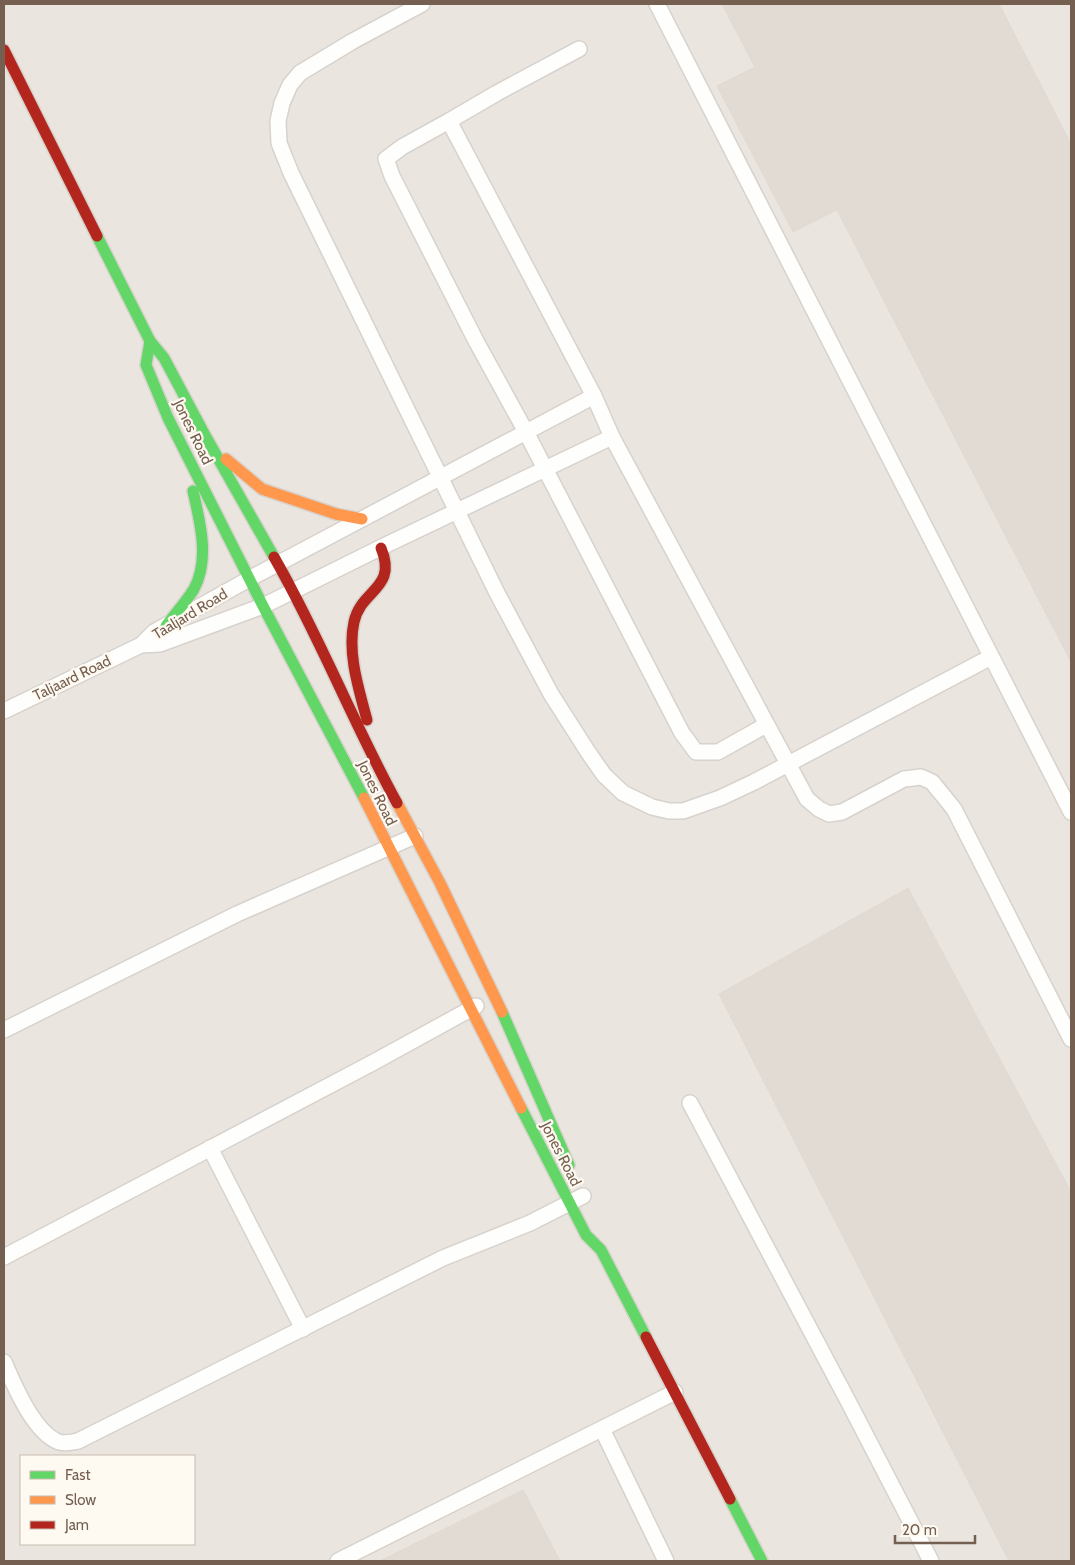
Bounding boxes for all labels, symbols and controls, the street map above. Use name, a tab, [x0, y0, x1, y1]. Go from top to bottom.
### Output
street label: Jones Road	[169, 396, 216, 467]
street label: Taaljard Road	[149, 585, 231, 643]
street label: Taljaard Road	[30, 651, 114, 705]
street label: Jones Road	[353, 757, 400, 828]
street label: Jones Road	[537, 1118, 585, 1189]
legend	[20, 1455, 195, 1545]
text: Fast	[65, 1466, 90, 1484]
text: Slow	[65, 1491, 96, 1509]
scale bar	[895, 1512, 975, 1544]
text: Jam	[64, 1516, 89, 1534]
text: 20 m	[902, 1521, 937, 1539]

